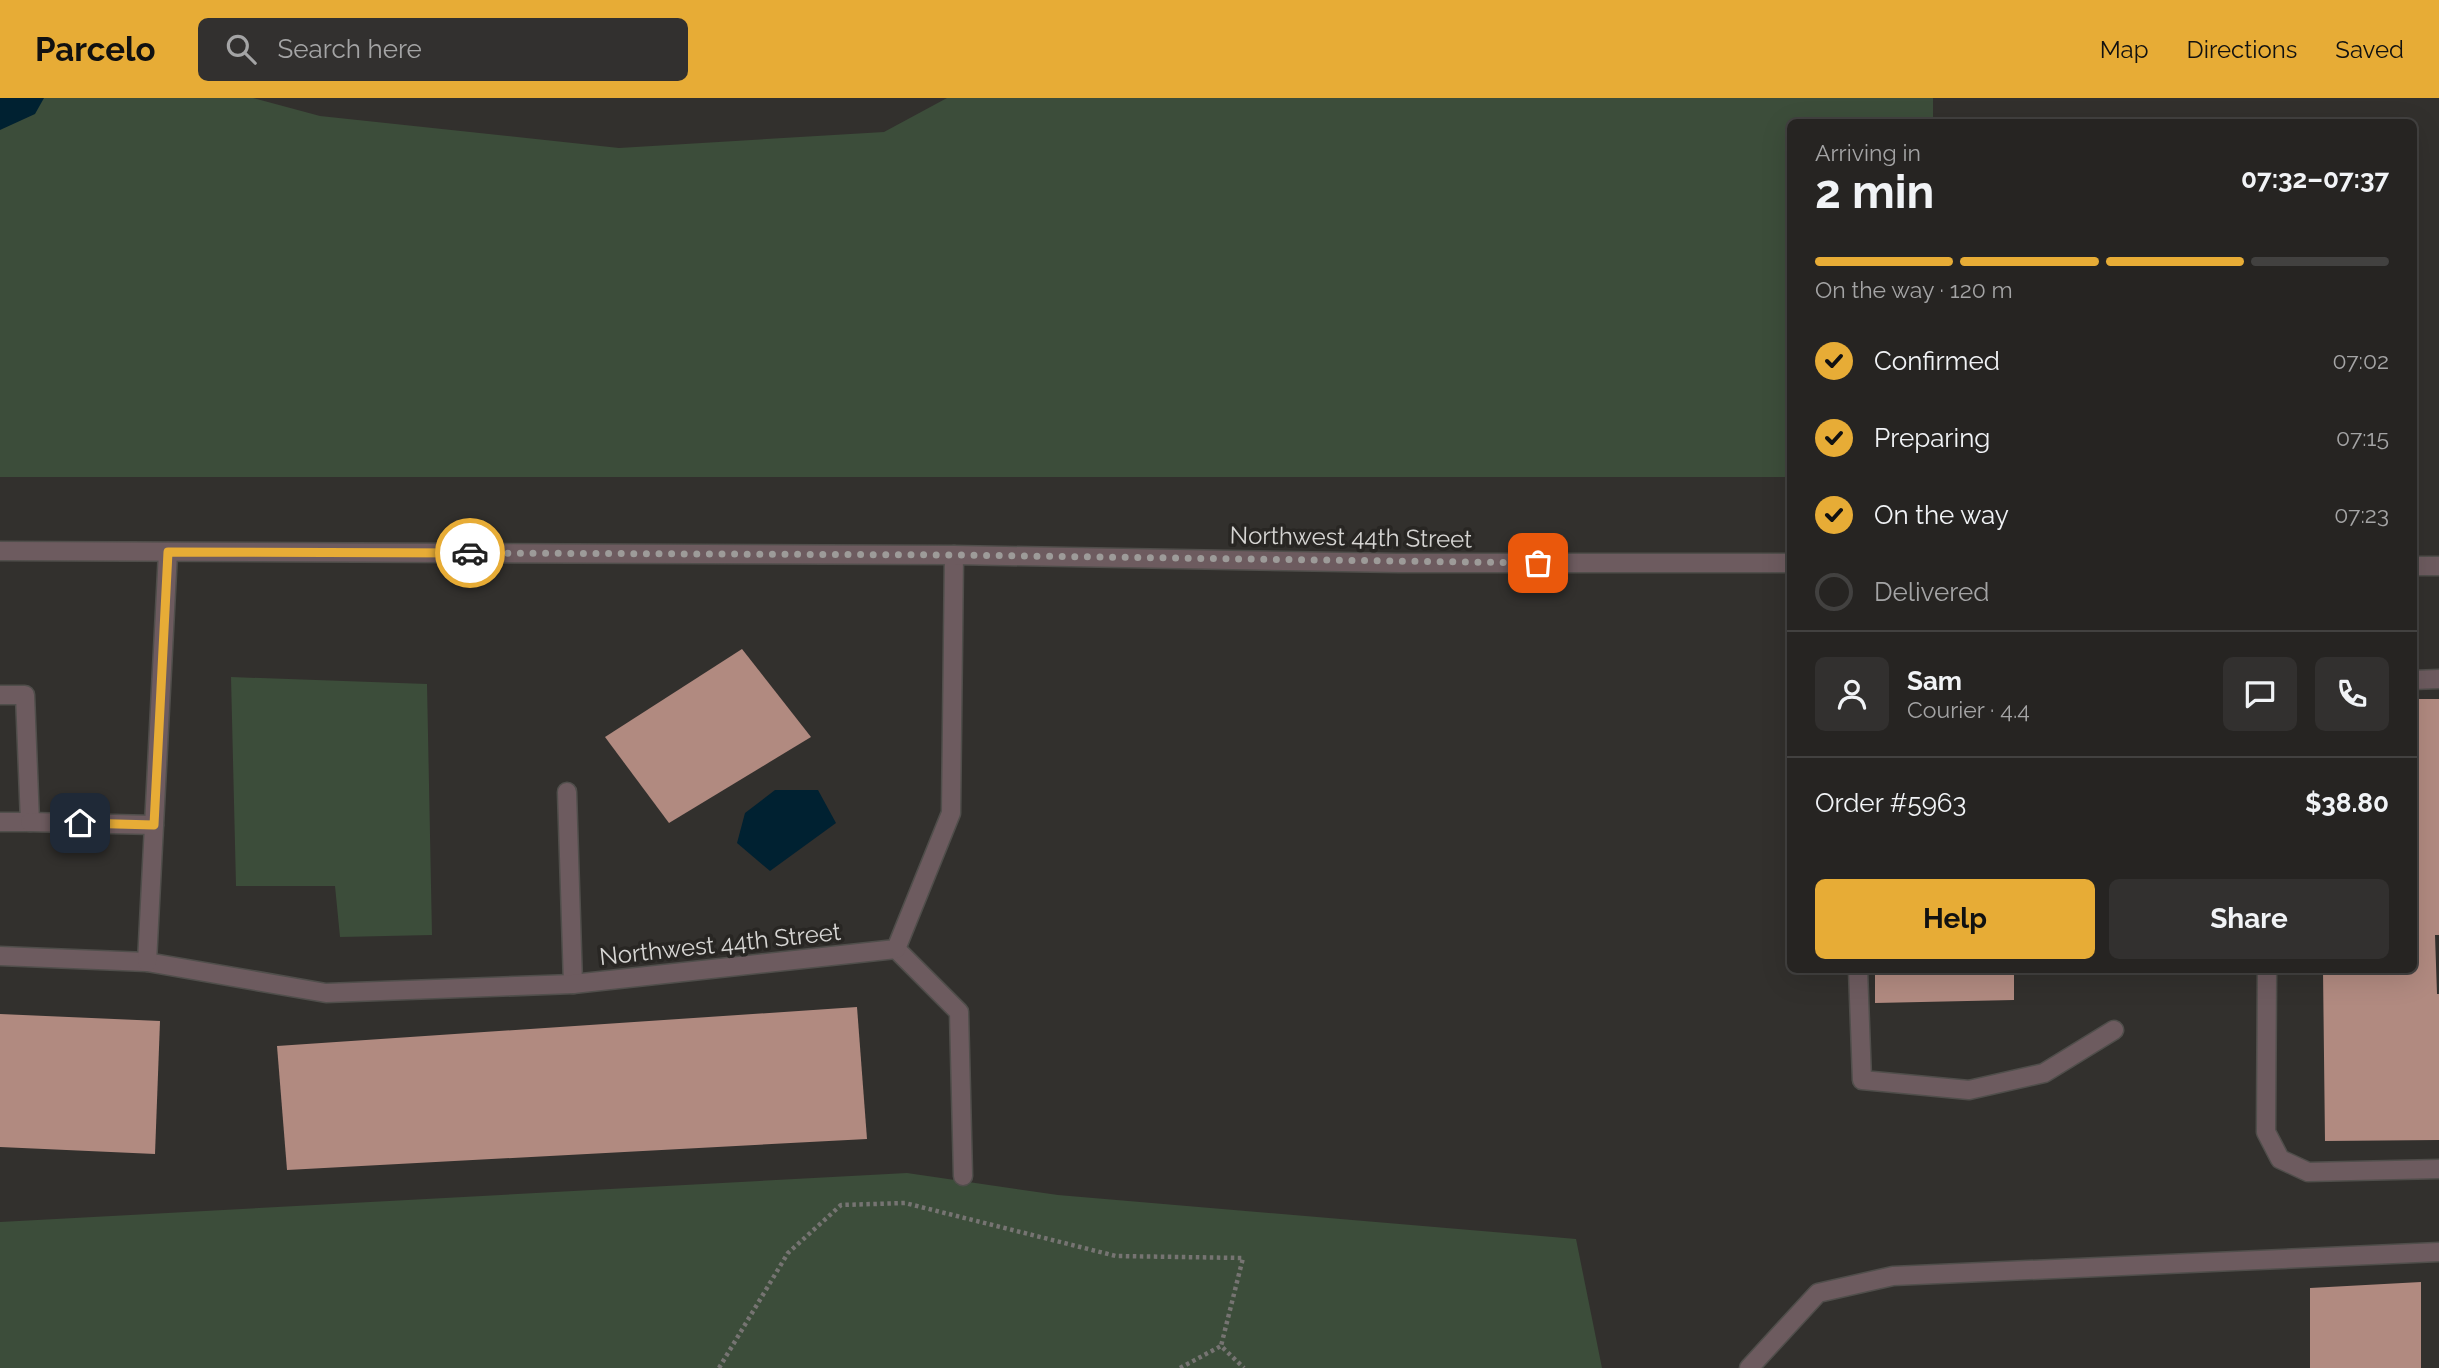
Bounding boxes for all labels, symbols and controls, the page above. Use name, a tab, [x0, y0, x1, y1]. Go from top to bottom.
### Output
search box	[198, 18, 688, 81]
text: Parcelo	[35, 30, 156, 69]
icon: search	[222, 30, 260, 68]
text: Search here	[278, 34, 422, 64]
text: Map	[2100, 35, 2149, 64]
text: Directions	[2187, 35, 2297, 64]
text: Saved	[2335, 35, 2404, 64]
text: Arriving in	[1815, 139, 1921, 166]
text: 07:32–07:37	[2241, 164, 2389, 194]
text: 2 min	[1815, 165, 1934, 219]
text: On the way · 120 m	[1815, 276, 2013, 303]
icon: check	[1815, 342, 1853, 380]
text: Confirmed	[1874, 346, 2000, 376]
text: 07:02	[2332, 347, 2389, 374]
icon: check	[1815, 419, 1853, 457]
text: Preparing	[1874, 423, 1990, 453]
text: 07:15	[2336, 424, 2389, 451]
icon: check	[1815, 496, 1853, 534]
text: On the way	[1874, 500, 2009, 530]
text: 07:23	[2334, 501, 2389, 528]
courier	[435, 518, 505, 588]
street label: Northwest 44th Street	[1229, 520, 1473, 554]
pin	[1508, 533, 1568, 593]
icon: car	[451, 534, 489, 572]
icon: bag	[1519, 544, 1557, 582]
text: Delivered	[1874, 577, 1989, 607]
button: person	[1815, 657, 1889, 731]
button: chat	[2223, 657, 2297, 731]
button: phone	[2315, 657, 2389, 731]
text: Sam	[1907, 666, 1962, 696]
text: Courier · 4.4	[1907, 696, 2030, 723]
text: Order #5963	[1815, 788, 1966, 818]
text: $38.80	[2305, 788, 2389, 818]
pin	[50, 793, 110, 853]
icon: home	[61, 804, 99, 842]
button: Help	[1815, 879, 2095, 959]
button: Share	[2109, 879, 2389, 959]
street label: Northwest 44th Street	[598, 917, 842, 971]

